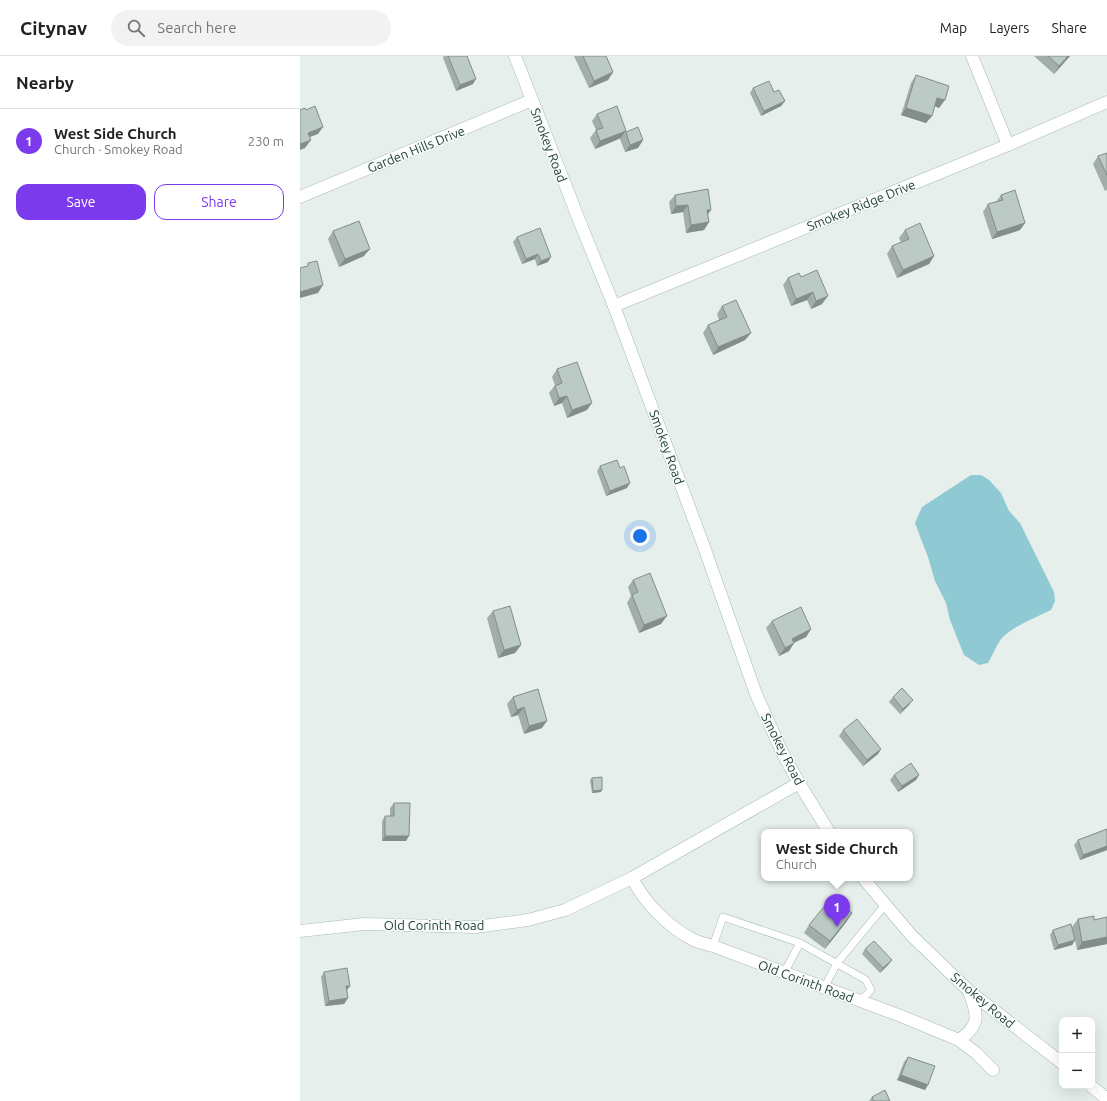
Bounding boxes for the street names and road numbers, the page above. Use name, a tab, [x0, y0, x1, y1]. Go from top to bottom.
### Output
street label: Smokey Road	[528, 106, 570, 184]
street label: Garden Hills Drive	[365, 123, 467, 175]
street label: Smokey Ridge Drive	[805, 177, 917, 233]
street label: Smokey Road	[647, 408, 687, 486]
street label: Smokey Road	[759, 711, 807, 787]
street label: Old Corinth Road	[384, 918, 484, 932]
street label: Old Corinth Road	[756, 957, 856, 1005]
street label: Smokey Road	[948, 969, 1018, 1031]

